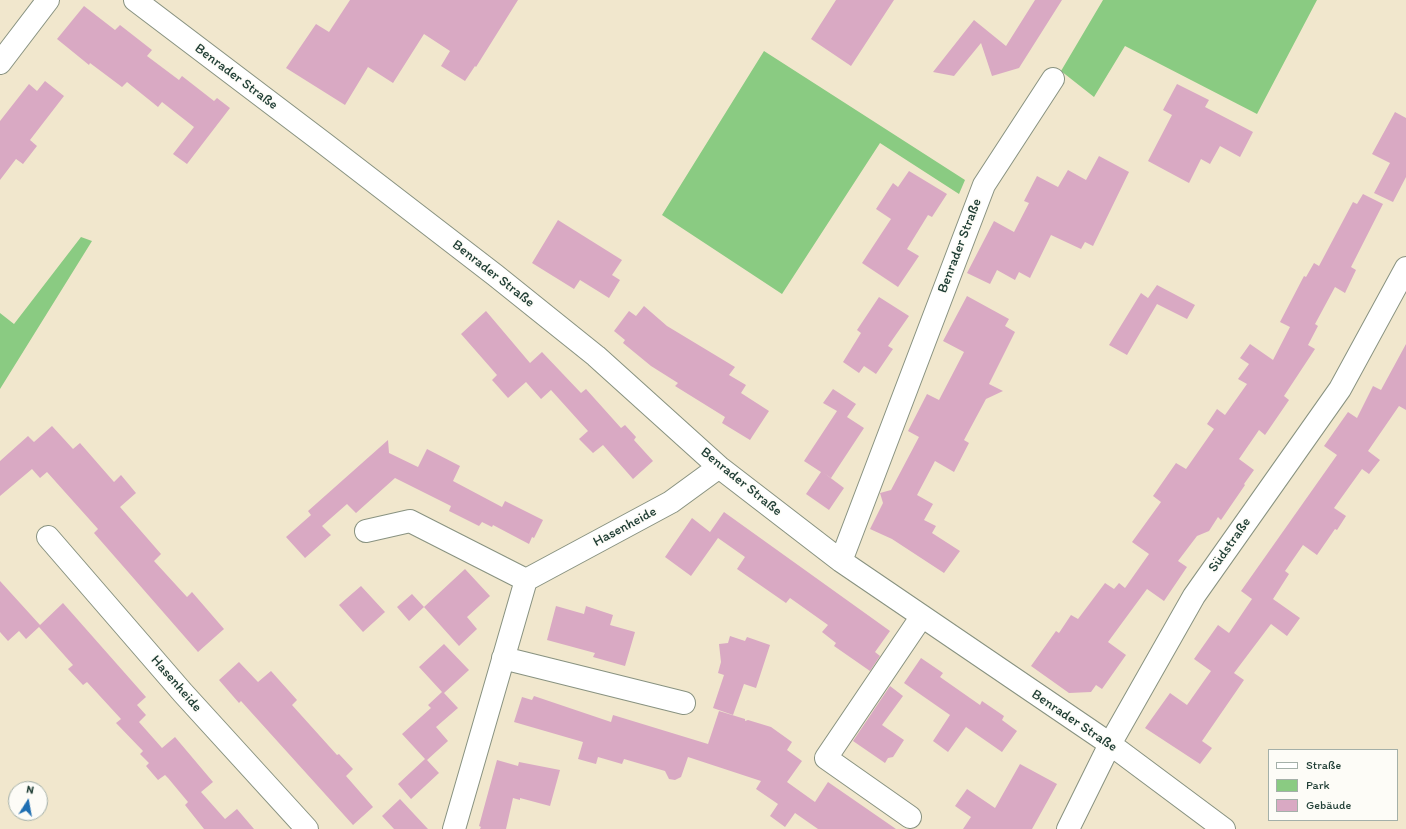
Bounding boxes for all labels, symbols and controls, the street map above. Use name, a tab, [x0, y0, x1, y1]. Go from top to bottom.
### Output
street label: Benrader Straße	[191, 40, 281, 114]
street label: Benrader Straße	[934, 196, 986, 296]
street label: Benrader Straße	[449, 237, 537, 311]
street label: Benrader Straße	[697, 444, 785, 520]
street label: Hasenheide	[590, 503, 660, 551]
street label: Südstraße	[1205, 514, 1255, 576]
street label: Hasenheide	[147, 652, 205, 716]
street label: Benrader Straße	[1028, 686, 1120, 756]
legend	[1268, 749, 1398, 821]
text: Straße	[1306, 758, 1341, 772]
text: Park	[1306, 778, 1330, 792]
north arrow	[8, 781, 48, 821]
text: N	[25, 783, 35, 797]
text: Gebäude	[1306, 798, 1351, 812]

